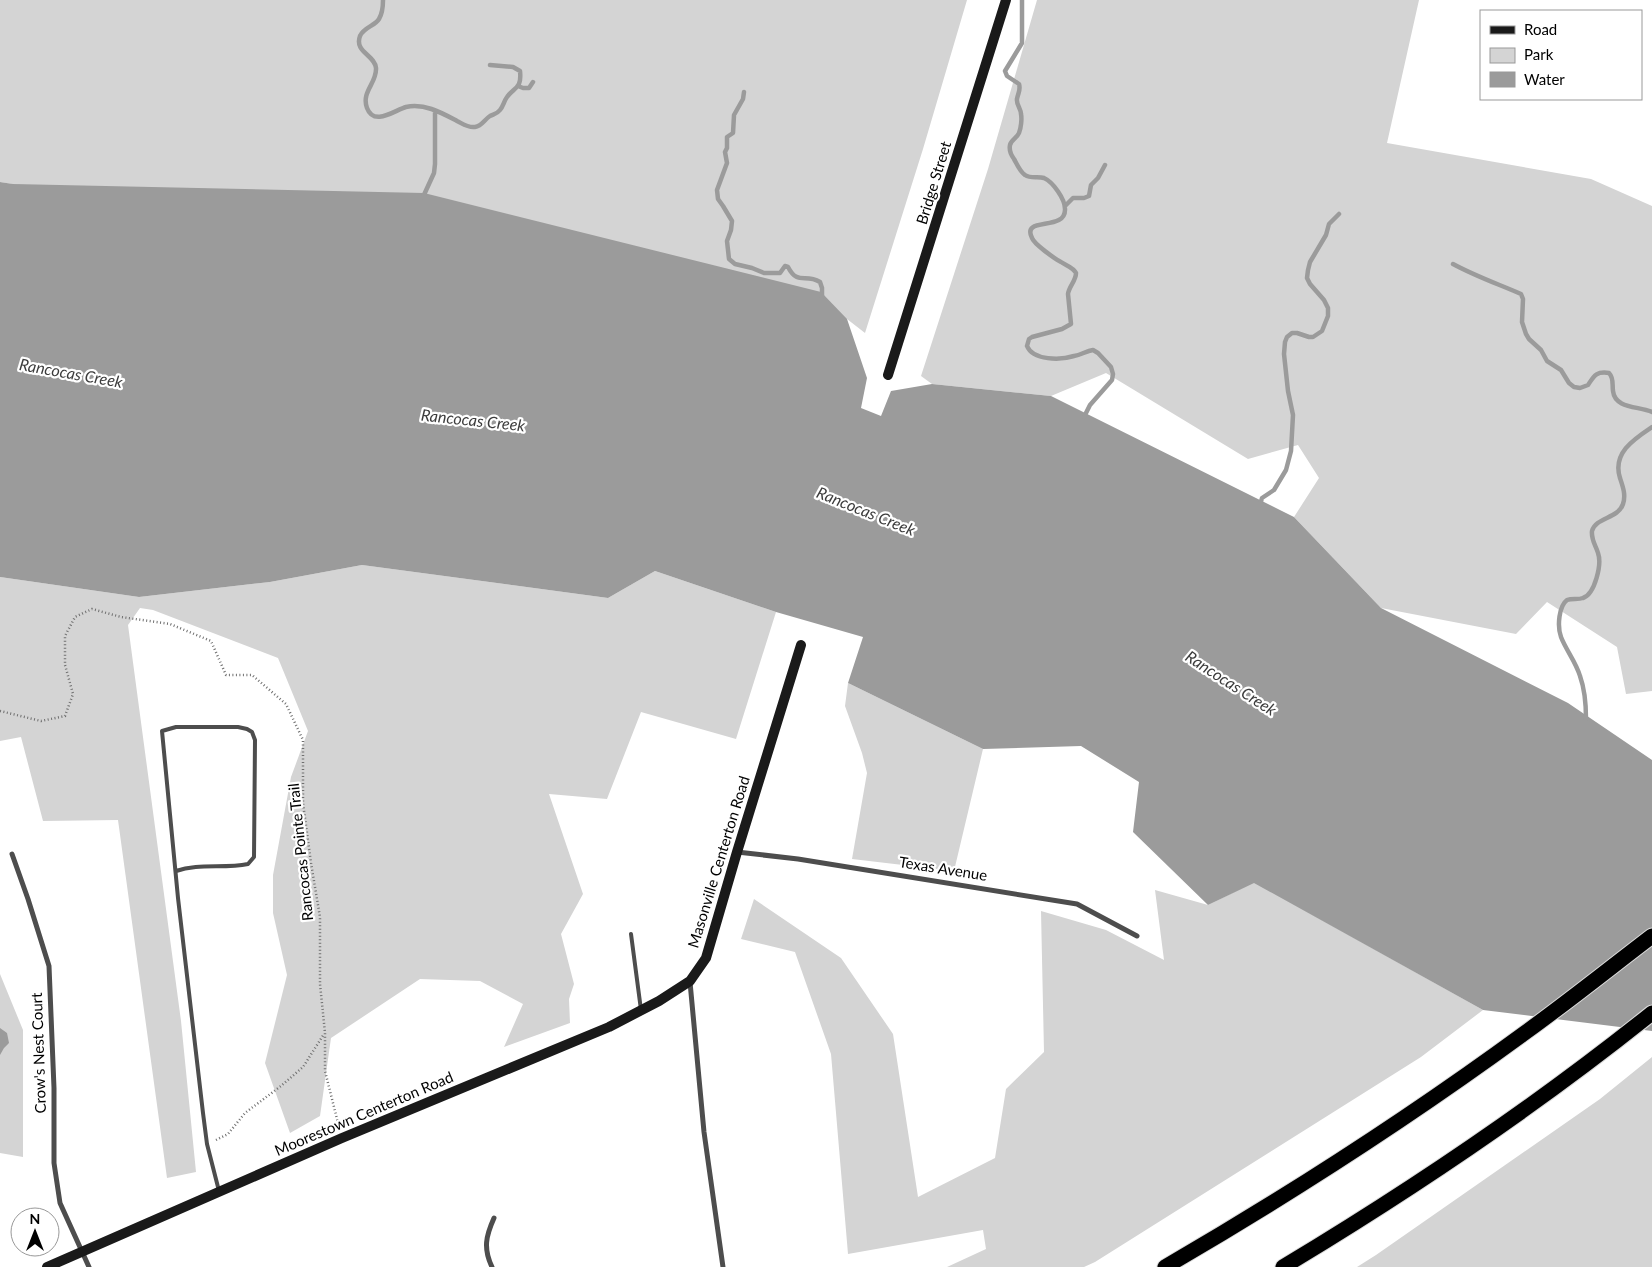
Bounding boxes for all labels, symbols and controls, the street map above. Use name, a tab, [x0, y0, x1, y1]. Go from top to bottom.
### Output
legend	[1480, 10, 1642, 100]
text: Road	[1524, 20, 1557, 38]
text: Park	[1524, 45, 1554, 63]
text: Water	[1524, 70, 1565, 88]
street label: Bridge Street	[912, 138, 954, 226]
water label: Rancocas Creek	[18, 354, 125, 391]
water label: Rancocas Creek	[420, 405, 526, 434]
water label: Rancocas Creek	[814, 482, 919, 539]
water label: Rancocas Creek	[1182, 646, 1281, 719]
street label: Masonville Centerton Road	[683, 774, 753, 950]
street label: Rancocas Pointe Trail	[284, 782, 316, 922]
street label: Texas Avenue	[898, 852, 989, 884]
street label: Crow's Nest Court	[27, 992, 49, 1114]
street label: Moorestown Centerton Road	[272, 1067, 456, 1159]
north arrow	[10, 1207, 60, 1257]
text: N	[30, 1210, 40, 1227]

